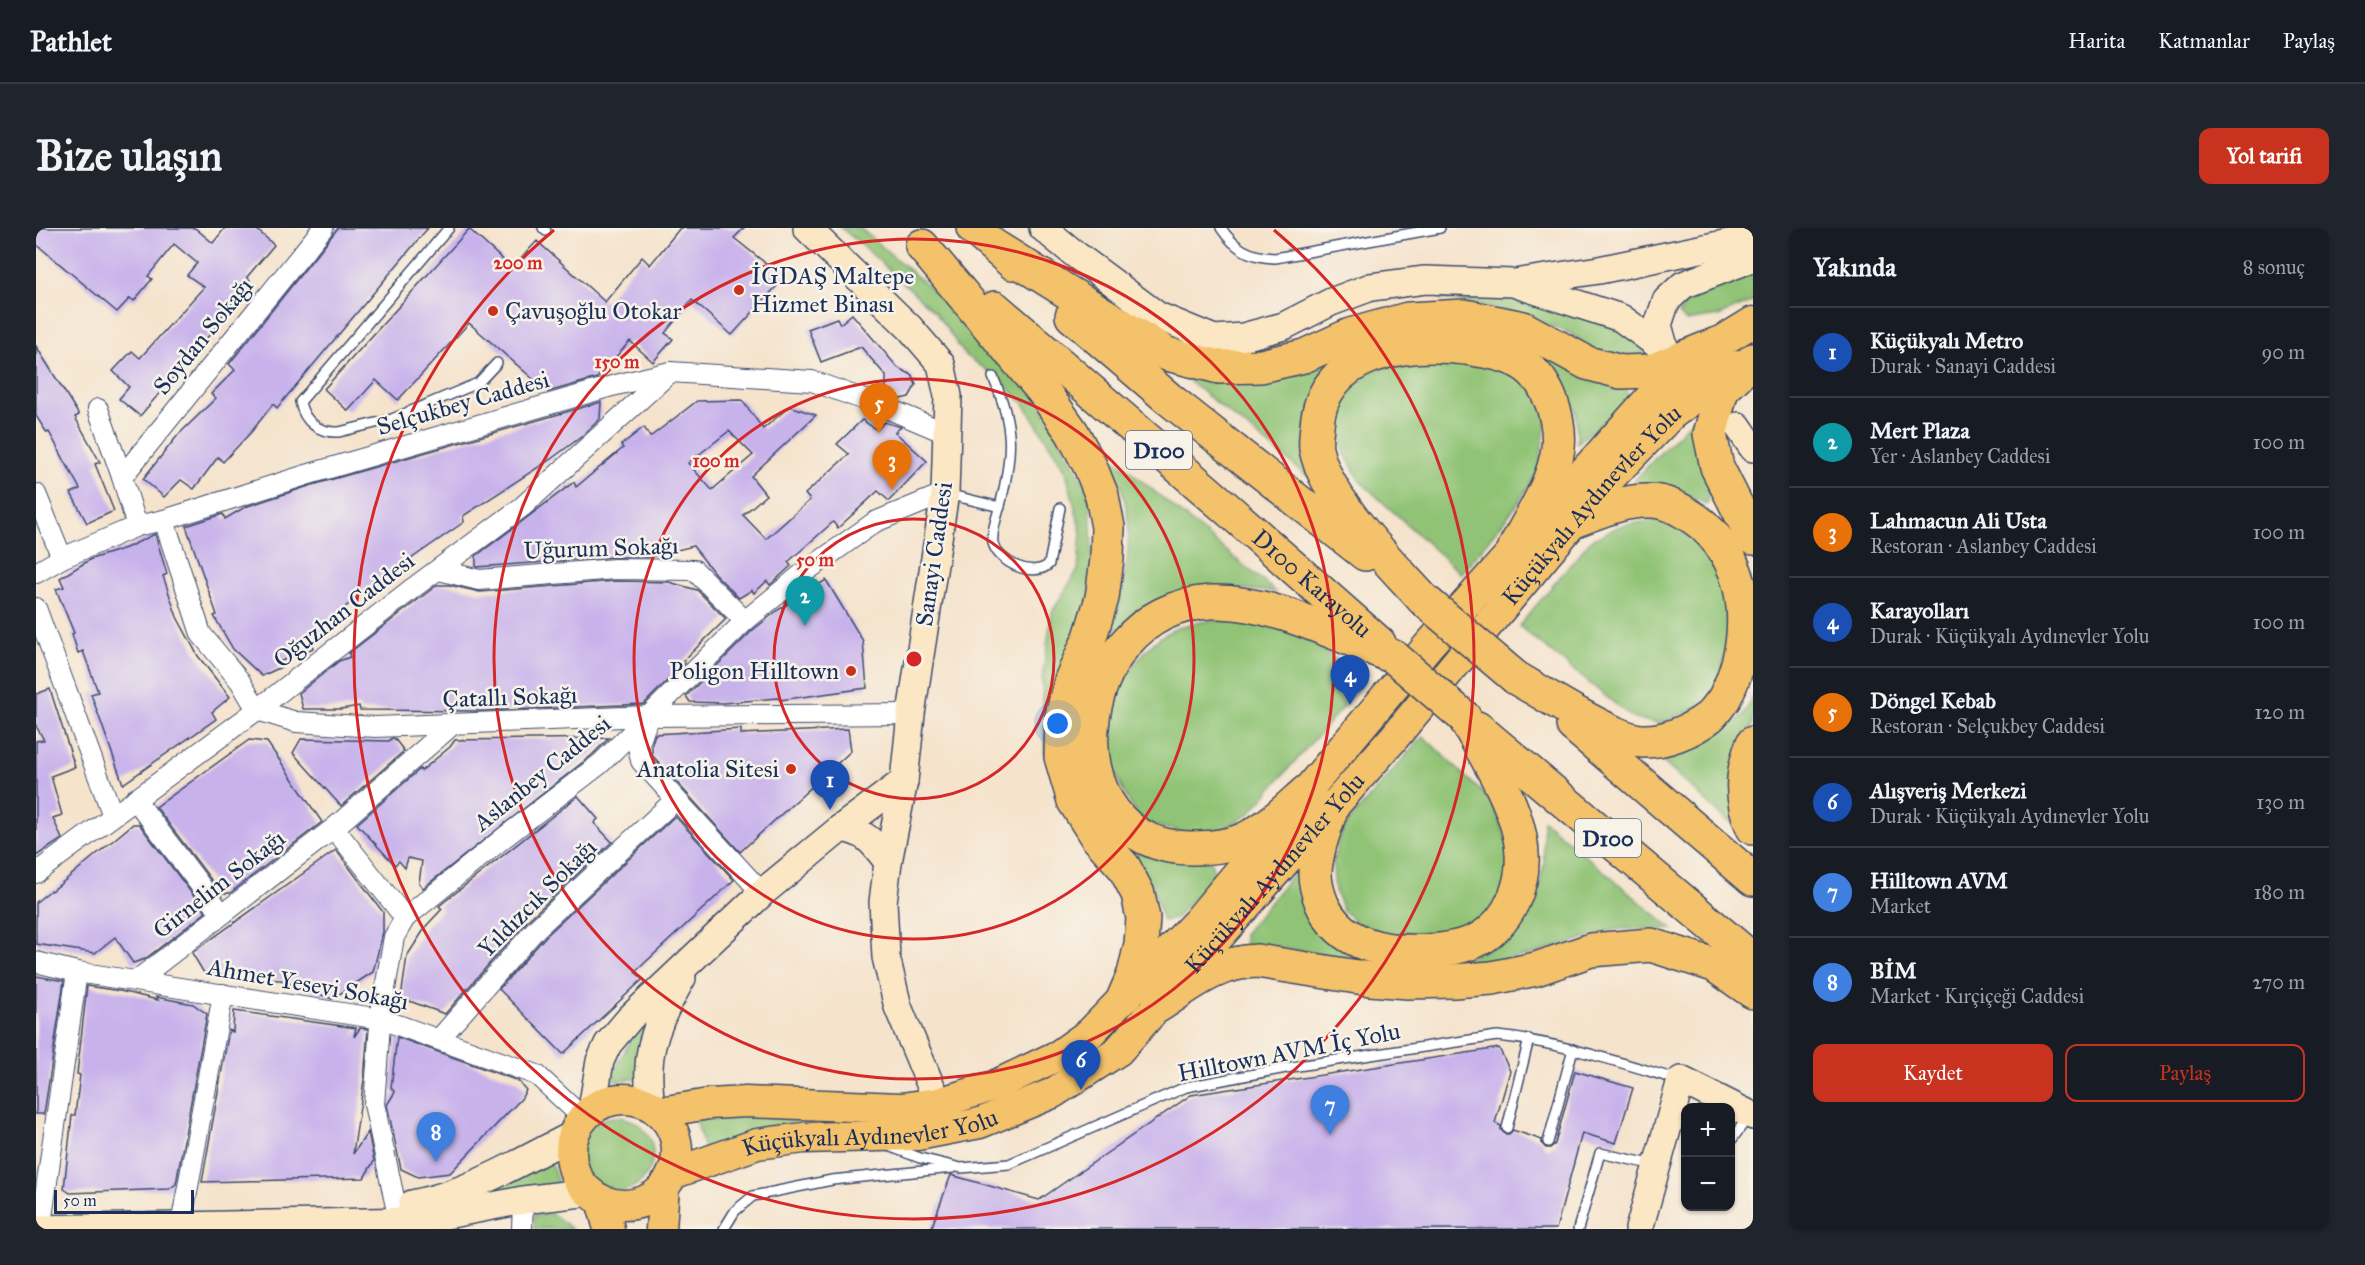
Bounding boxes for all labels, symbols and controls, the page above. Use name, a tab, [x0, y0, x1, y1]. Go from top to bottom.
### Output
text: Pathlet	[30, 24, 112, 59]
text: Harita	[2068, 28, 2125, 54]
text: Katmanlar	[2158, 28, 2250, 54]
text: Paylaş	[2283, 28, 2335, 54]
button: Yol tarifi	[2199, 128, 2329, 184]
text: Bize ulaşın	[36, 130, 222, 182]
text: Yakında	[1813, 251, 1896, 283]
text: 200 m	[494, 252, 543, 274]
text: 8 sonuç	[2243, 255, 2305, 279]
place label: İGDAŞ Maltepe Hizmet Binası	[751, 261, 914, 319]
street label: Soydan Sokağı	[147, 271, 260, 401]
marker: İGDAŞ Maltepe Hizmet Binası	[732, 283, 746, 297]
place label: Çavuşoğlu Otokar	[505, 296, 681, 326]
marker: Çavuşoğlu Otokar	[486, 304, 500, 318]
text: Küçükyalı Metro	[1870, 327, 2023, 354]
text: 1	[1829, 340, 1836, 364]
text: 90 m	[2262, 340, 2305, 364]
text: 150 m	[595, 351, 640, 373]
text: Durak · Sanayi Caddesi	[1870, 354, 2056, 378]
street label: Selçukbey Caddesi	[373, 364, 553, 442]
pin: 5	[860, 384, 898, 433]
street label: Küçükyalı Aydınevler Yolu	[1495, 397, 1687, 612]
text: Mert Plaza	[1870, 417, 1970, 444]
text: 2	[1828, 430, 1837, 454]
text: 100 m	[2253, 430, 2305, 454]
road number: D100	[1126, 431, 1192, 469]
pin: 3	[872, 440, 912, 490]
text: Yer · Aslanbey Caddesi	[1870, 444, 2050, 468]
text: 100 m	[693, 450, 740, 472]
street label: Sanayi Caddesi	[909, 479, 959, 628]
text: Lahmacun Ali Usta	[1870, 507, 2047, 534]
text: 3	[1829, 520, 1837, 544]
text: 100 m	[2253, 520, 2305, 544]
street label: D100 Karayolu	[1246, 523, 1378, 645]
street label: Uğurum Sokağı	[523, 530, 679, 566]
text: Restoran · Aslanbey Caddesi	[1870, 534, 2097, 558]
street label: Oğuzhan Caddesi	[267, 545, 421, 674]
text: 50 m	[796, 549, 835, 571]
pin: 2	[786, 576, 824, 626]
text: Karayolları	[1870, 597, 1969, 624]
text: 4	[1827, 610, 1838, 634]
text: 100 m	[2253, 610, 2305, 634]
text: Durak · Küçükyalı Aydınevler Yolu	[1870, 624, 2150, 648]
centre of rings	[904, 649, 924, 669]
place label: Poligon Hilltown	[669, 656, 839, 686]
pin: 4	[1330, 656, 1370, 705]
marker: Poligon Hilltown	[844, 664, 858, 678]
street label: Çatallı Sokağı	[442, 680, 578, 714]
text: Döngel Kebab	[1870, 687, 1996, 714]
text: 5	[1828, 700, 1837, 724]
text: 120 m	[2254, 700, 2305, 724]
street label: Aslanbey Caddesi	[466, 708, 617, 838]
your location	[1043, 709, 1072, 738]
text: Restoran · Selçukbey Caddesi	[1870, 714, 2105, 738]
place label: Anatolia Sitesi	[635, 754, 779, 784]
pin: 1	[810, 760, 850, 810]
marker: Anatolia Sitesi	[784, 762, 798, 776]
street label: Küçükyalı Aydınevler Yolu	[1178, 766, 1371, 980]
text: Alışveriş Merkezi	[1870, 777, 2026, 804]
text: 6	[1827, 790, 1838, 814]
text: 130 m	[2256, 790, 2305, 814]
text: Durak · Küçükyalı Aydınevler Yolu	[1870, 804, 2150, 828]
road number: D100	[1575, 819, 1641, 857]
street label: Girnelim Sokağı	[147, 823, 291, 945]
street label: Yıldızcık Sokağı	[471, 832, 603, 964]
text: Hilltown AVM	[1870, 867, 2008, 894]
text: 7	[1827, 880, 1838, 904]
text: 180 m	[2254, 880, 2305, 904]
text: Market	[1870, 894, 1931, 918]
street label: Ahmet Yesevi Sokağı	[204, 951, 411, 1017]
text: BİM	[1870, 957, 1917, 984]
text: 8	[1827, 970, 1838, 994]
text: 270 m	[2252, 970, 2305, 994]
text: Market · Kırçiçeği Caddesi	[1870, 984, 2084, 1008]
street label: Hilltown AVM İç Yolu	[1175, 1016, 1403, 1088]
pin: 6	[1062, 1040, 1100, 1090]
button: Kaydet	[1813, 1044, 2053, 1102]
button: Paylaş	[2065, 1044, 2305, 1102]
pin: 7	[1310, 1086, 1350, 1135]
street label: Küçükyalı Aydınevler Yolu	[738, 1102, 1003, 1163]
map controls	[1681, 1103, 1735, 1211]
button: +	[1681, 1103, 1735, 1157]
pin: 8	[416, 1112, 456, 1162]
button: −	[1681, 1157, 1735, 1211]
scale bar	[54, 1187, 194, 1214]
text: 50 m	[63, 1191, 97, 1210]

